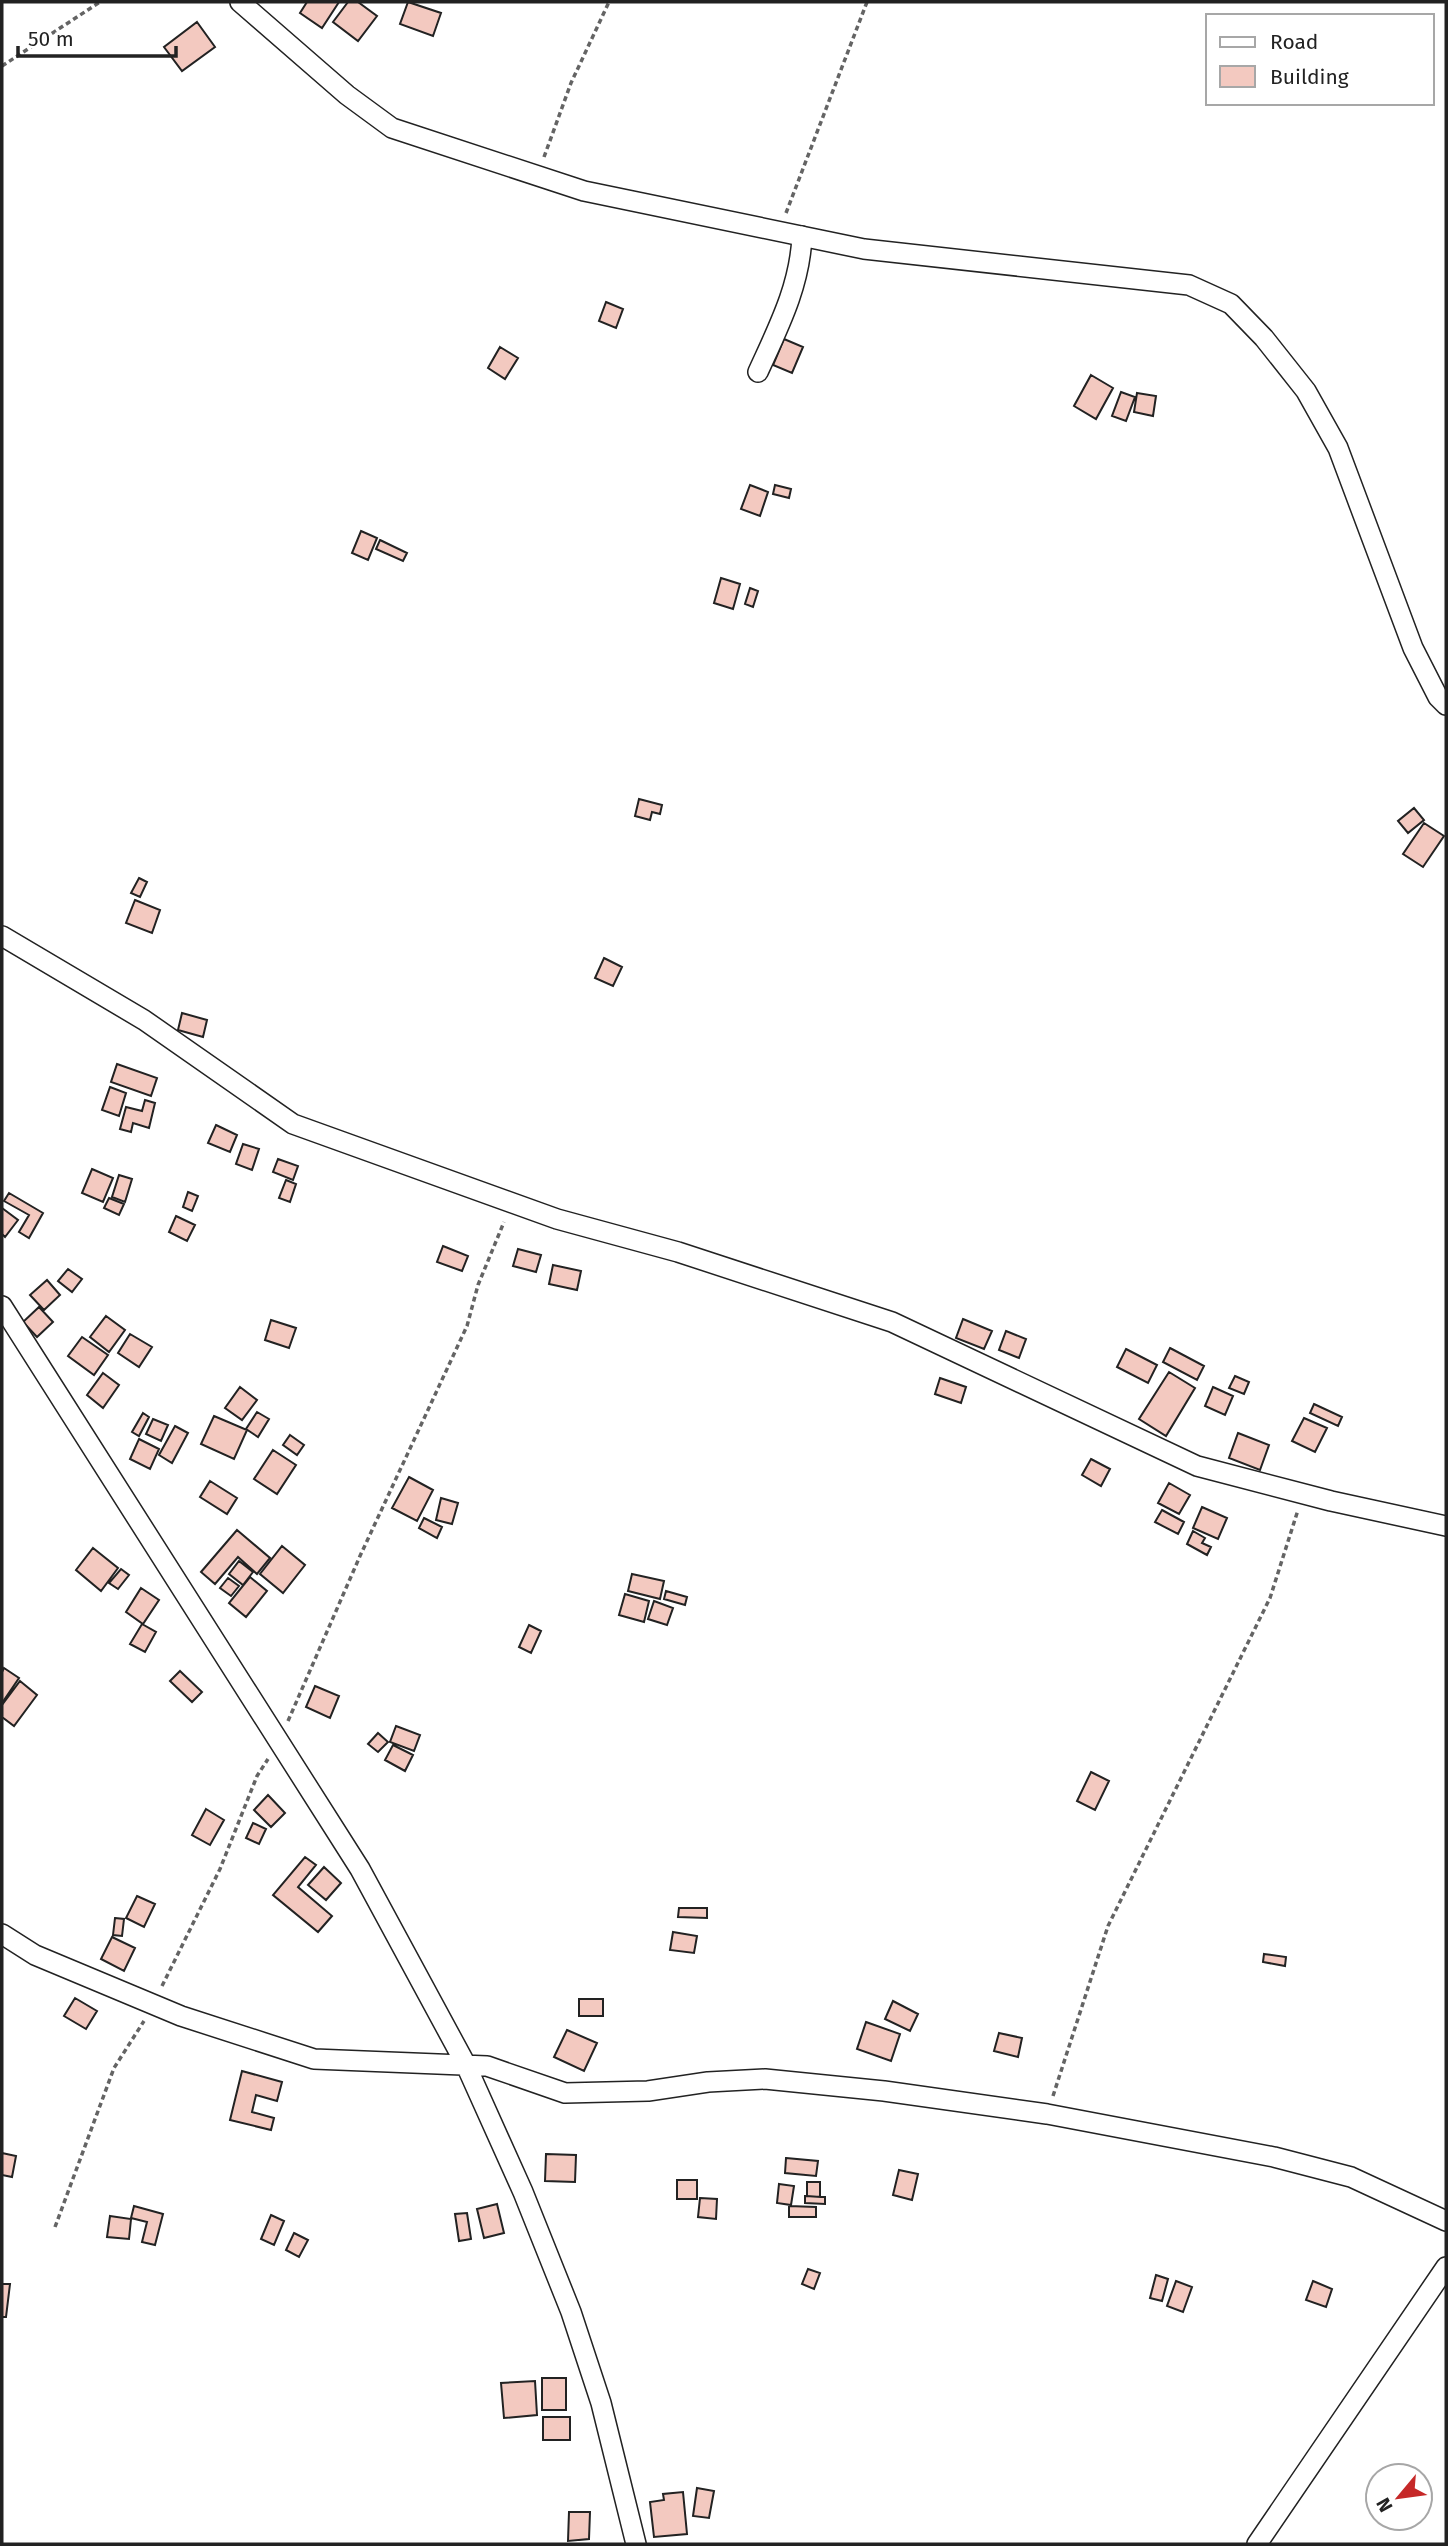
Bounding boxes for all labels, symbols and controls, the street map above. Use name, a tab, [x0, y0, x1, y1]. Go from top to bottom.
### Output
scale bar	[18, 14, 175, 58]
legend	[1206, 14, 1434, 105]
text: 50 m	[28, 26, 74, 52]
text: Road	[1270, 29, 1318, 55]
text: Building	[1270, 64, 1349, 90]
north arrow	[1364, 2462, 1434, 2532]
text: N	[1371, 2494, 1398, 2516]

